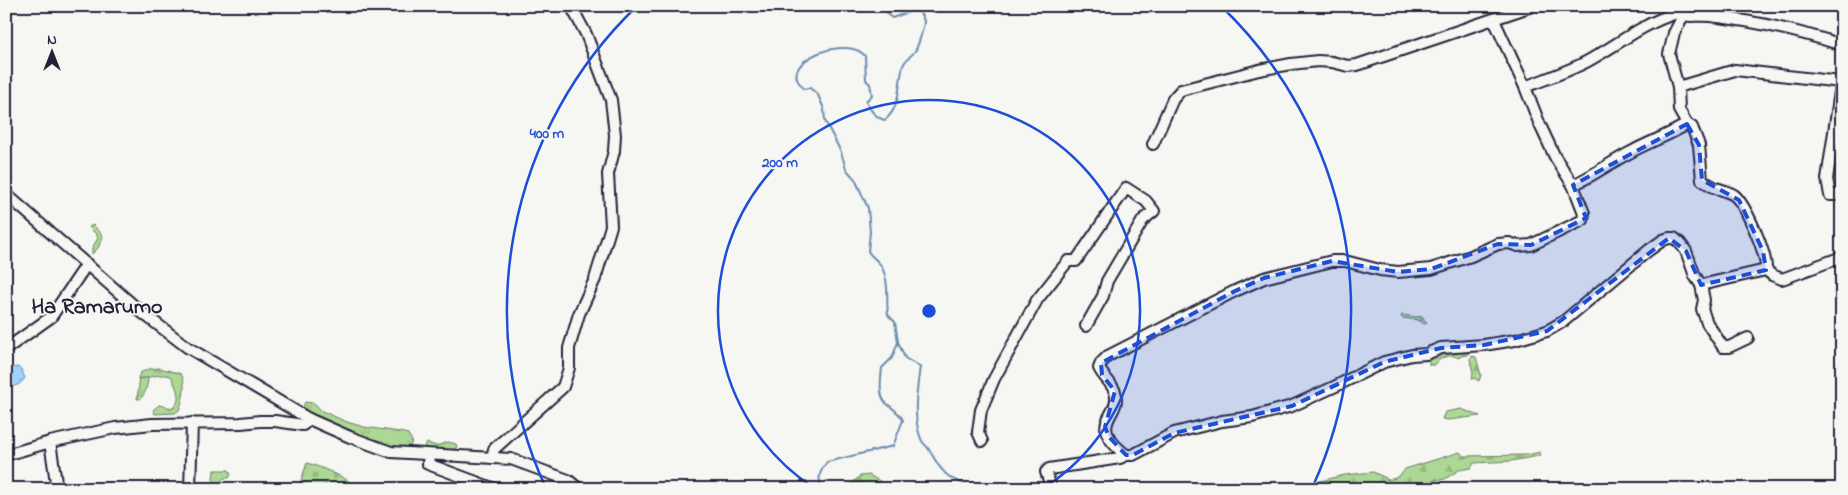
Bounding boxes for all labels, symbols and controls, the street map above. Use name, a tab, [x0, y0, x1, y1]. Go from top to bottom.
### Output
north arrow	[28, 28, 78, 78]
text: N	[47, 30, 57, 51]
text: 400 m	[529, 123, 565, 145]
text: 200 m	[761, 152, 798, 174]
district label: Ha Ramarumo	[31, 292, 163, 324]
centre of rings	[920, 302, 938, 320]

